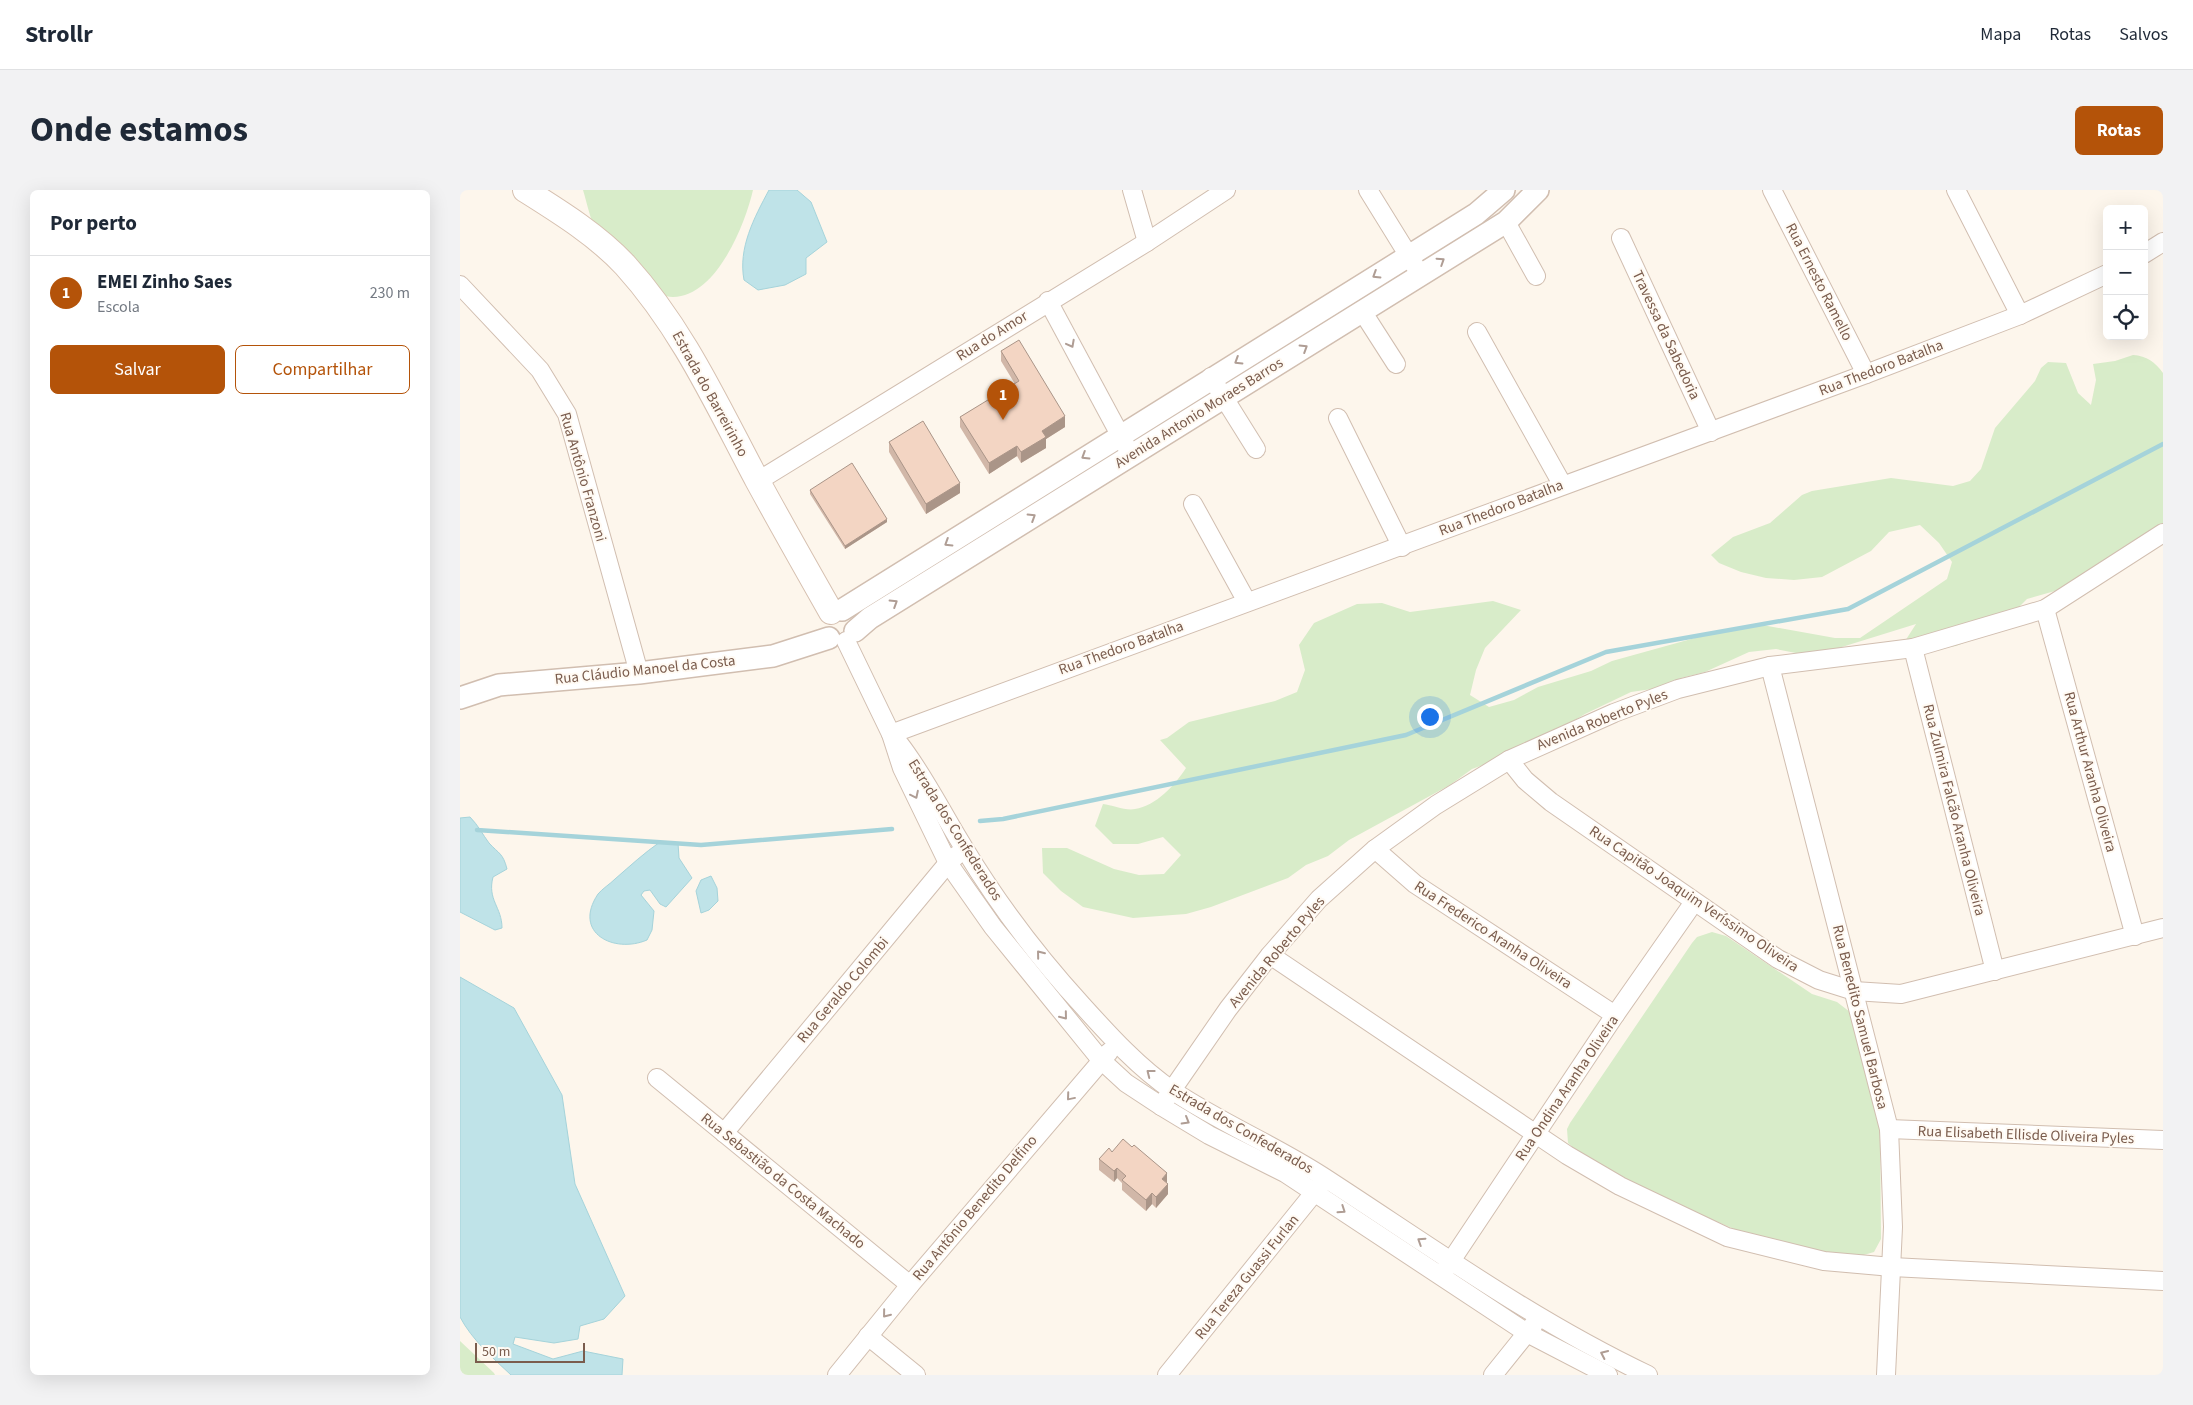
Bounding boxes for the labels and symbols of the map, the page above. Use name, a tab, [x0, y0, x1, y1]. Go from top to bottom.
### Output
street label: Rua Ernesto Ramello	[1780, 219, 1858, 345]
one-way arrow	[1436, 258, 1445, 267]
street label: Travessa da Sabedoria	[1627, 267, 1705, 403]
one-way arrow	[1372, 268, 1381, 278]
street label: Rua do Amor	[952, 305, 1032, 366]
street label: Estrada do Barreirinho	[667, 327, 753, 461]
street label: Rua Thedoro Batalha	[1816, 335, 1946, 401]
one-way arrow	[1065, 339, 1075, 348]
one-way arrow	[1298, 344, 1307, 354]
street label: Avenida Antonio Moraes Barros	[1111, 352, 1287, 474]
one-way arrow	[1234, 354, 1243, 364]
pin: 1	[987, 379, 1019, 420]
street label: Rua Antônio Franzoni	[554, 410, 612, 544]
one-way arrow	[1082, 450, 1091, 460]
street label: Rua Thedoro Batalha	[1436, 475, 1566, 541]
one-way arrow	[1027, 513, 1036, 523]
one-way arrow	[945, 537, 954, 547]
one-way arrow	[889, 599, 898, 609]
street label: Rua Thedoro Batalha	[1056, 616, 1186, 680]
street label: Rua Cláudio Manoel da Costa	[554, 650, 736, 690]
street label: Avenida Roberto Pyles	[1533, 684, 1671, 756]
street label: Rua Arthur Aranha Oliveira	[2058, 689, 2122, 855]
street label: Rua Zulmira Falcão Aranha Oliveira	[1917, 702, 1991, 918]
your location	[1417, 704, 1443, 730]
street label: Estrada dos Confederados	[903, 755, 1007, 905]
one-way arrow	[909, 790, 919, 799]
street label: Rua Capitão Joaquim Veríssimo Oliveira	[1585, 821, 1803, 977]
street label: Rua Frederico Aranha Oliveira	[1410, 876, 1576, 994]
street label: Avenida Roberto Pyles	[1224, 892, 1330, 1012]
street label: Rua Benedito Samuel Barbosa	[1827, 923, 1893, 1111]
street label: Rua Geraldo Colombi	[792, 932, 894, 1048]
one-way arrow	[1037, 951, 1045, 960]
one-way arrow	[1058, 1010, 1066, 1019]
street label: Rua Ondina Aranha Oliveira	[1510, 1011, 1624, 1165]
one-way arrow	[1147, 1071, 1156, 1079]
street label: Estrada dos Confederados	[1165, 1079, 1317, 1179]
one-way arrow	[1067, 1091, 1075, 1100]
street label: Rua Sebastião da Costa Machado	[696, 1108, 870, 1254]
one-way arrow	[1181, 1115, 1190, 1125]
street label: Rua Elisabeth Ellisde Oliveira Pyles	[1917, 1121, 2135, 1149]
street label: Rua Antônio Benedito Delfino	[908, 1131, 1042, 1285]
one-way arrow	[1337, 1204, 1346, 1214]
street label: Rua Tereza Guassi Furlan	[1190, 1210, 1304, 1344]
one-way arrow	[1418, 1238, 1427, 1248]
one-way arrow	[882, 1309, 891, 1318]
scale bar	[475, 1340, 585, 1363]
one-way arrow	[1600, 1350, 1609, 1361]

